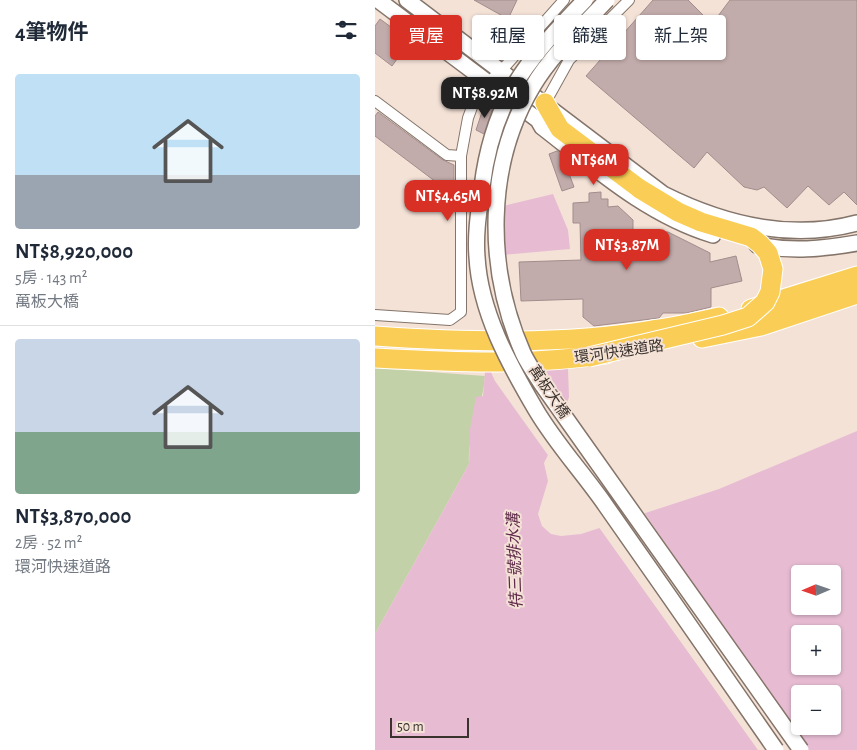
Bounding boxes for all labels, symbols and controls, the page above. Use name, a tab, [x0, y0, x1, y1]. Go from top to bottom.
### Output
chip: 買屋	[390, 15, 462, 60]
chip: 租屋	[472, 15, 544, 60]
chip: 篩選	[554, 15, 626, 60]
chip: 新上架	[636, 15, 726, 60]
icon: filters	[332, 16, 360, 44]
text: 4筆物件	[15, 22, 89, 43]
pin: NT$8.92M	[433, 76, 537, 119]
text: NT$8.92M	[452, 85, 518, 101]
icon: home	[143, 106, 233, 196]
pin: NT$6M	[559, 144, 629, 186]
text: NT$6M	[571, 152, 617, 168]
pin: NT$4.65M	[396, 180, 500, 222]
text: NT$4.65M	[415, 188, 481, 204]
pin: NT$3.87M	[575, 228, 679, 271]
text: NT$3.87M	[595, 237, 659, 253]
text: NT$8,920,000	[15, 241, 133, 262]
text: 5房 · 143 m²	[15, 270, 87, 286]
text: 萬板大橋	[15, 294, 79, 310]
street label: 環河快速道路	[573, 336, 665, 366]
street label: 萬板大橋	[526, 362, 573, 421]
icon: home	[143, 372, 233, 462]
text: NT$3,870,000	[15, 506, 131, 527]
water label: 特三號排水溝	[504, 511, 525, 609]
text: 2房 · 52 m²	[15, 535, 82, 551]
text: 環河快速道路	[15, 559, 111, 575]
north arrow	[791, 565, 841, 615]
map controls	[791, 565, 841, 735]
button: +	[791, 625, 841, 675]
button: −	[791, 685, 841, 735]
scale bar	[390, 715, 469, 738]
text: 50 m	[397, 720, 424, 734]

